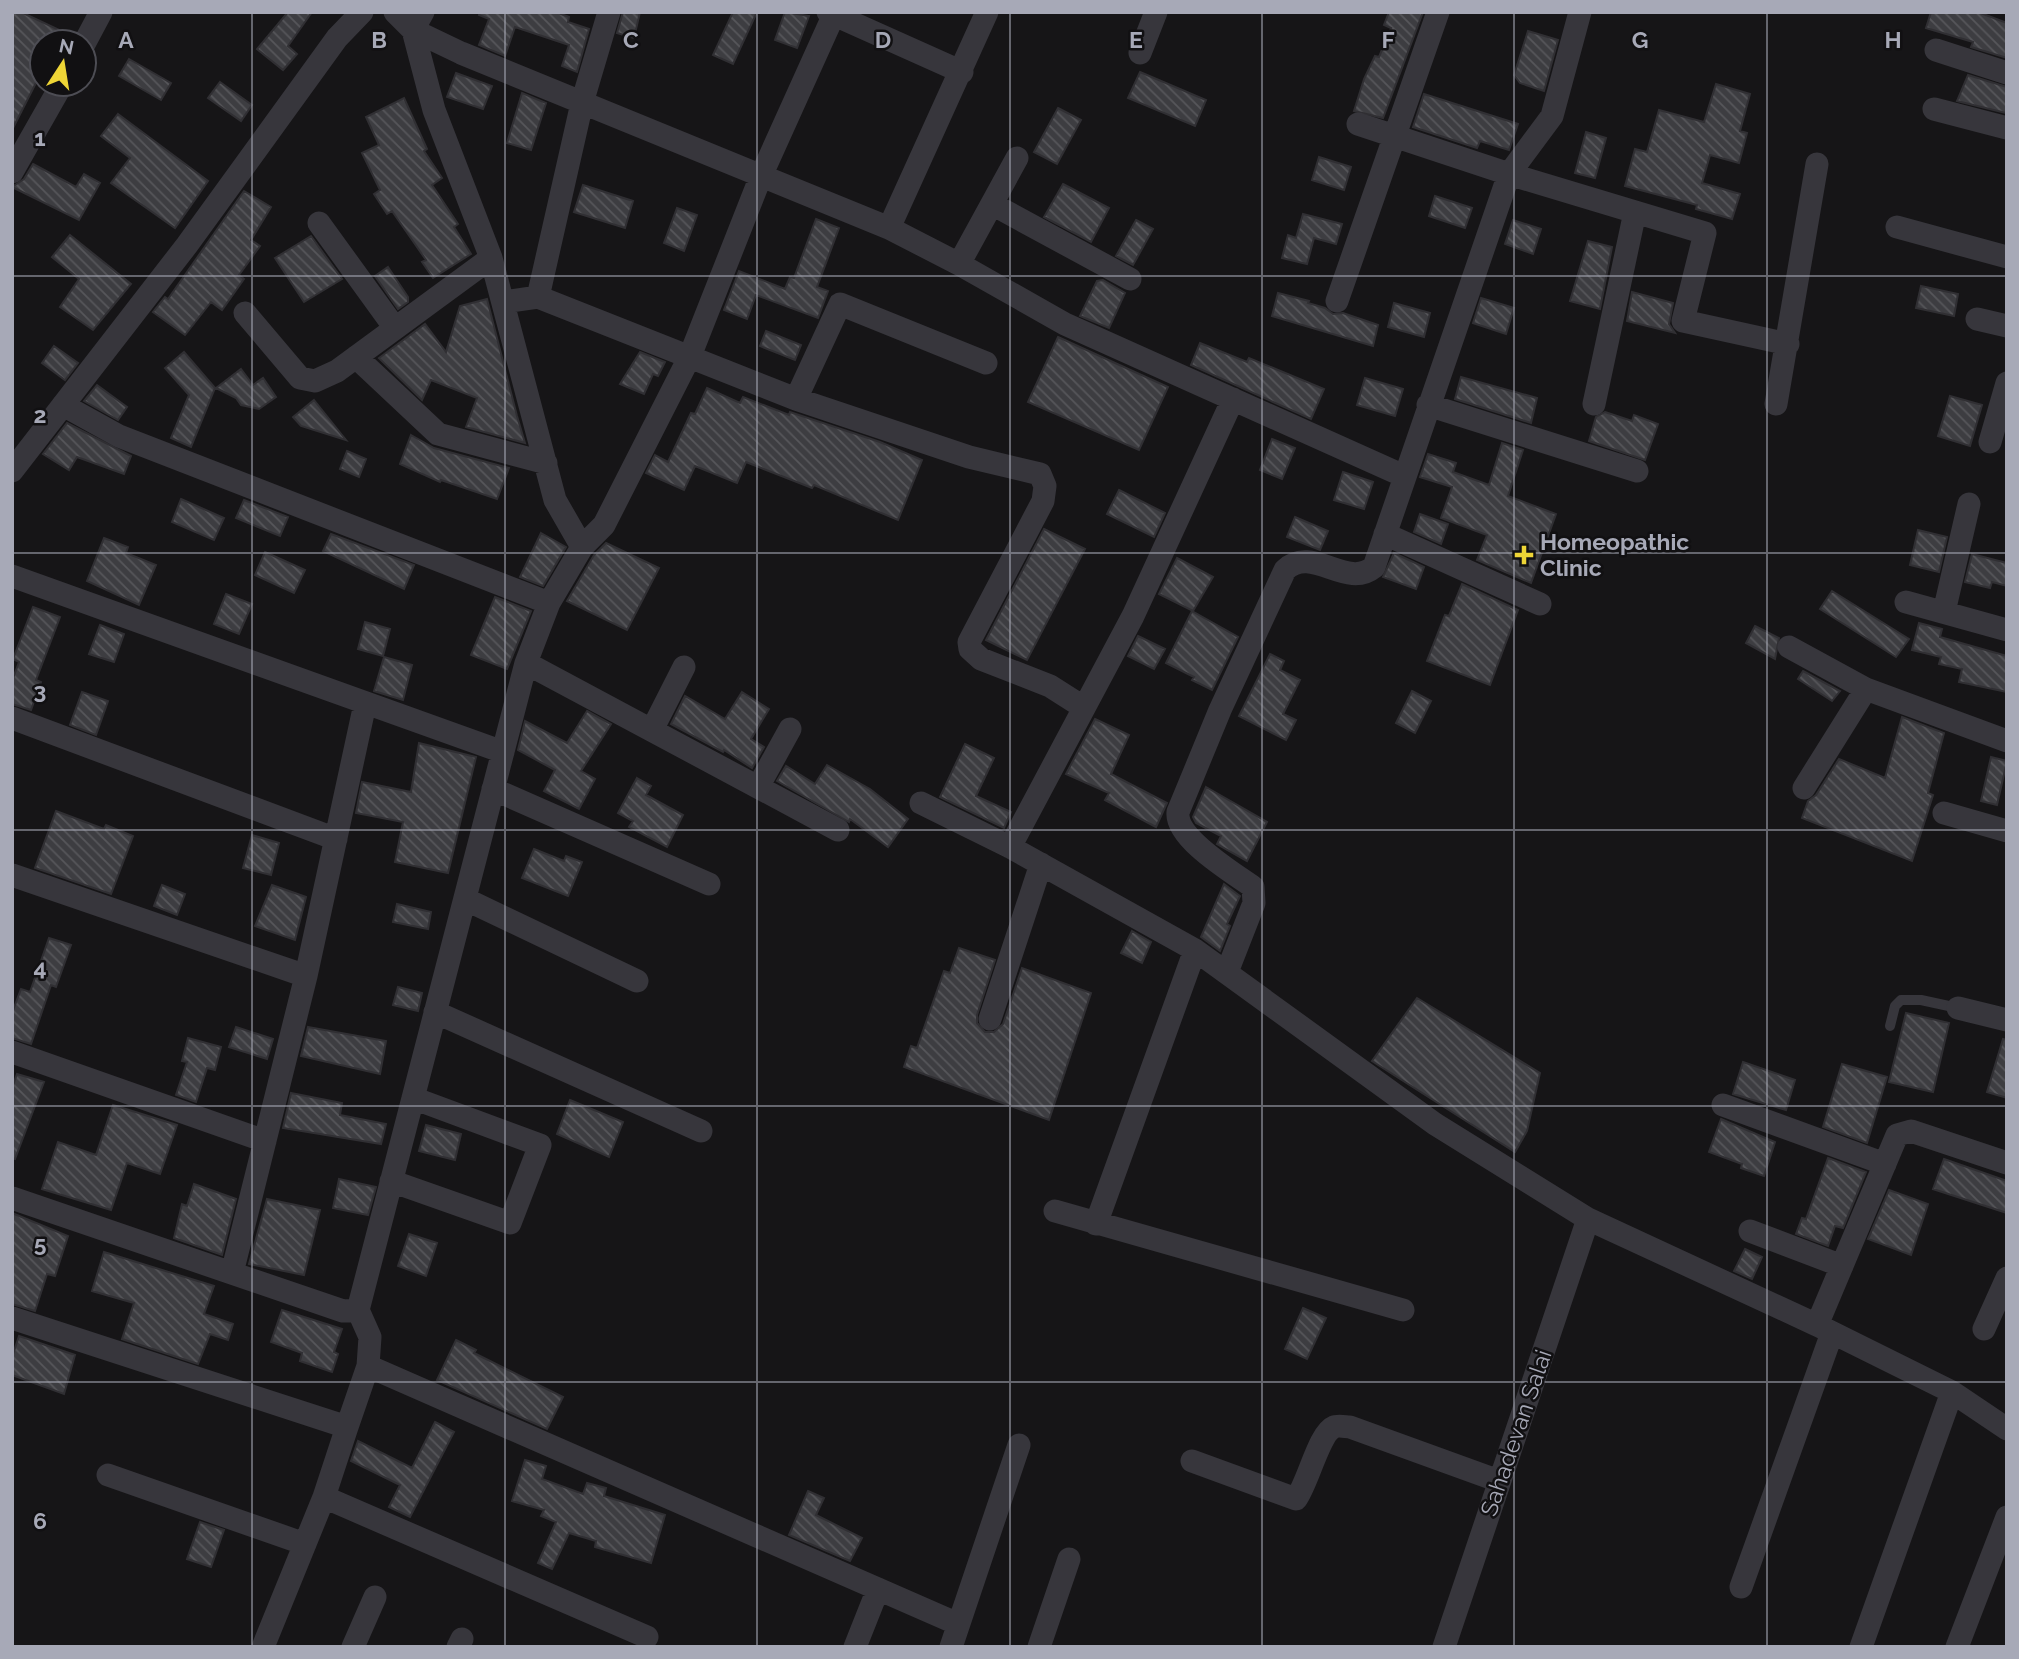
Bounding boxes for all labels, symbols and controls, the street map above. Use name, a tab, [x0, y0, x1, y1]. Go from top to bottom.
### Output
text: A	[118, 26, 134, 53]
text: B	[371, 26, 387, 53]
text: C	[623, 26, 639, 53]
text: D	[875, 26, 891, 53]
text: E	[1129, 26, 1143, 53]
text: F	[1381, 26, 1395, 53]
text: G	[1632, 26, 1648, 53]
text: H	[1884, 26, 1902, 53]
north arrow	[28, 28, 98, 98]
text: N	[57, 34, 76, 59]
text: 1	[34, 124, 46, 151]
text: 2	[34, 401, 46, 428]
place label: Homeopathic Clinic	[1540, 528, 1689, 581]
marker: Homeopathic Clinic	[1514, 545, 1534, 565]
text: 3	[34, 677, 46, 704]
text: 4	[33, 954, 47, 981]
text: 5	[34, 1230, 47, 1257]
street label: Sahadevan Salai	[1474, 1346, 1557, 1519]
text: 6	[33, 1507, 47, 1534]

